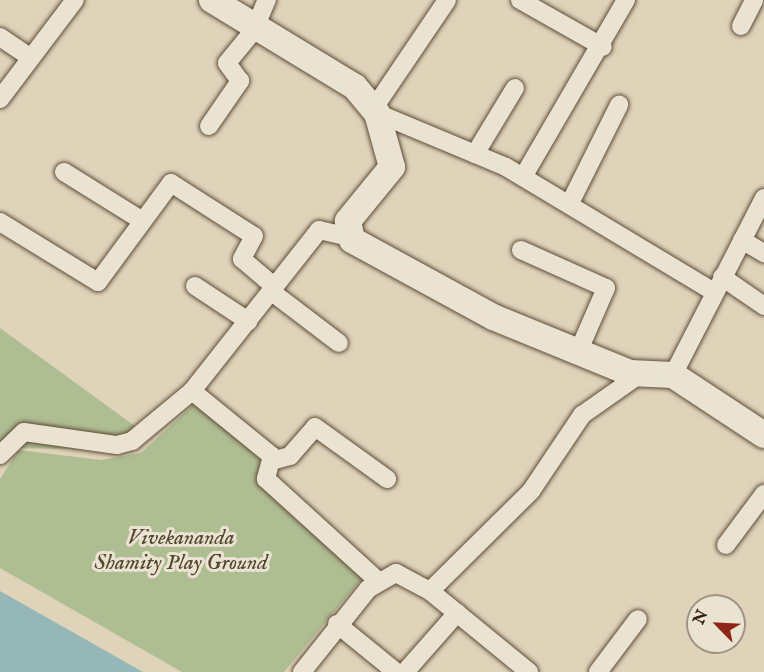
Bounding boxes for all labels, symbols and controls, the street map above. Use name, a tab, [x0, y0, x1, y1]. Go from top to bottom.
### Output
park label: Vivekananda Shamity Play Ground	[94, 525, 268, 576]
north arrow	[686, 594, 746, 654]
text: N	[689, 607, 713, 628]

